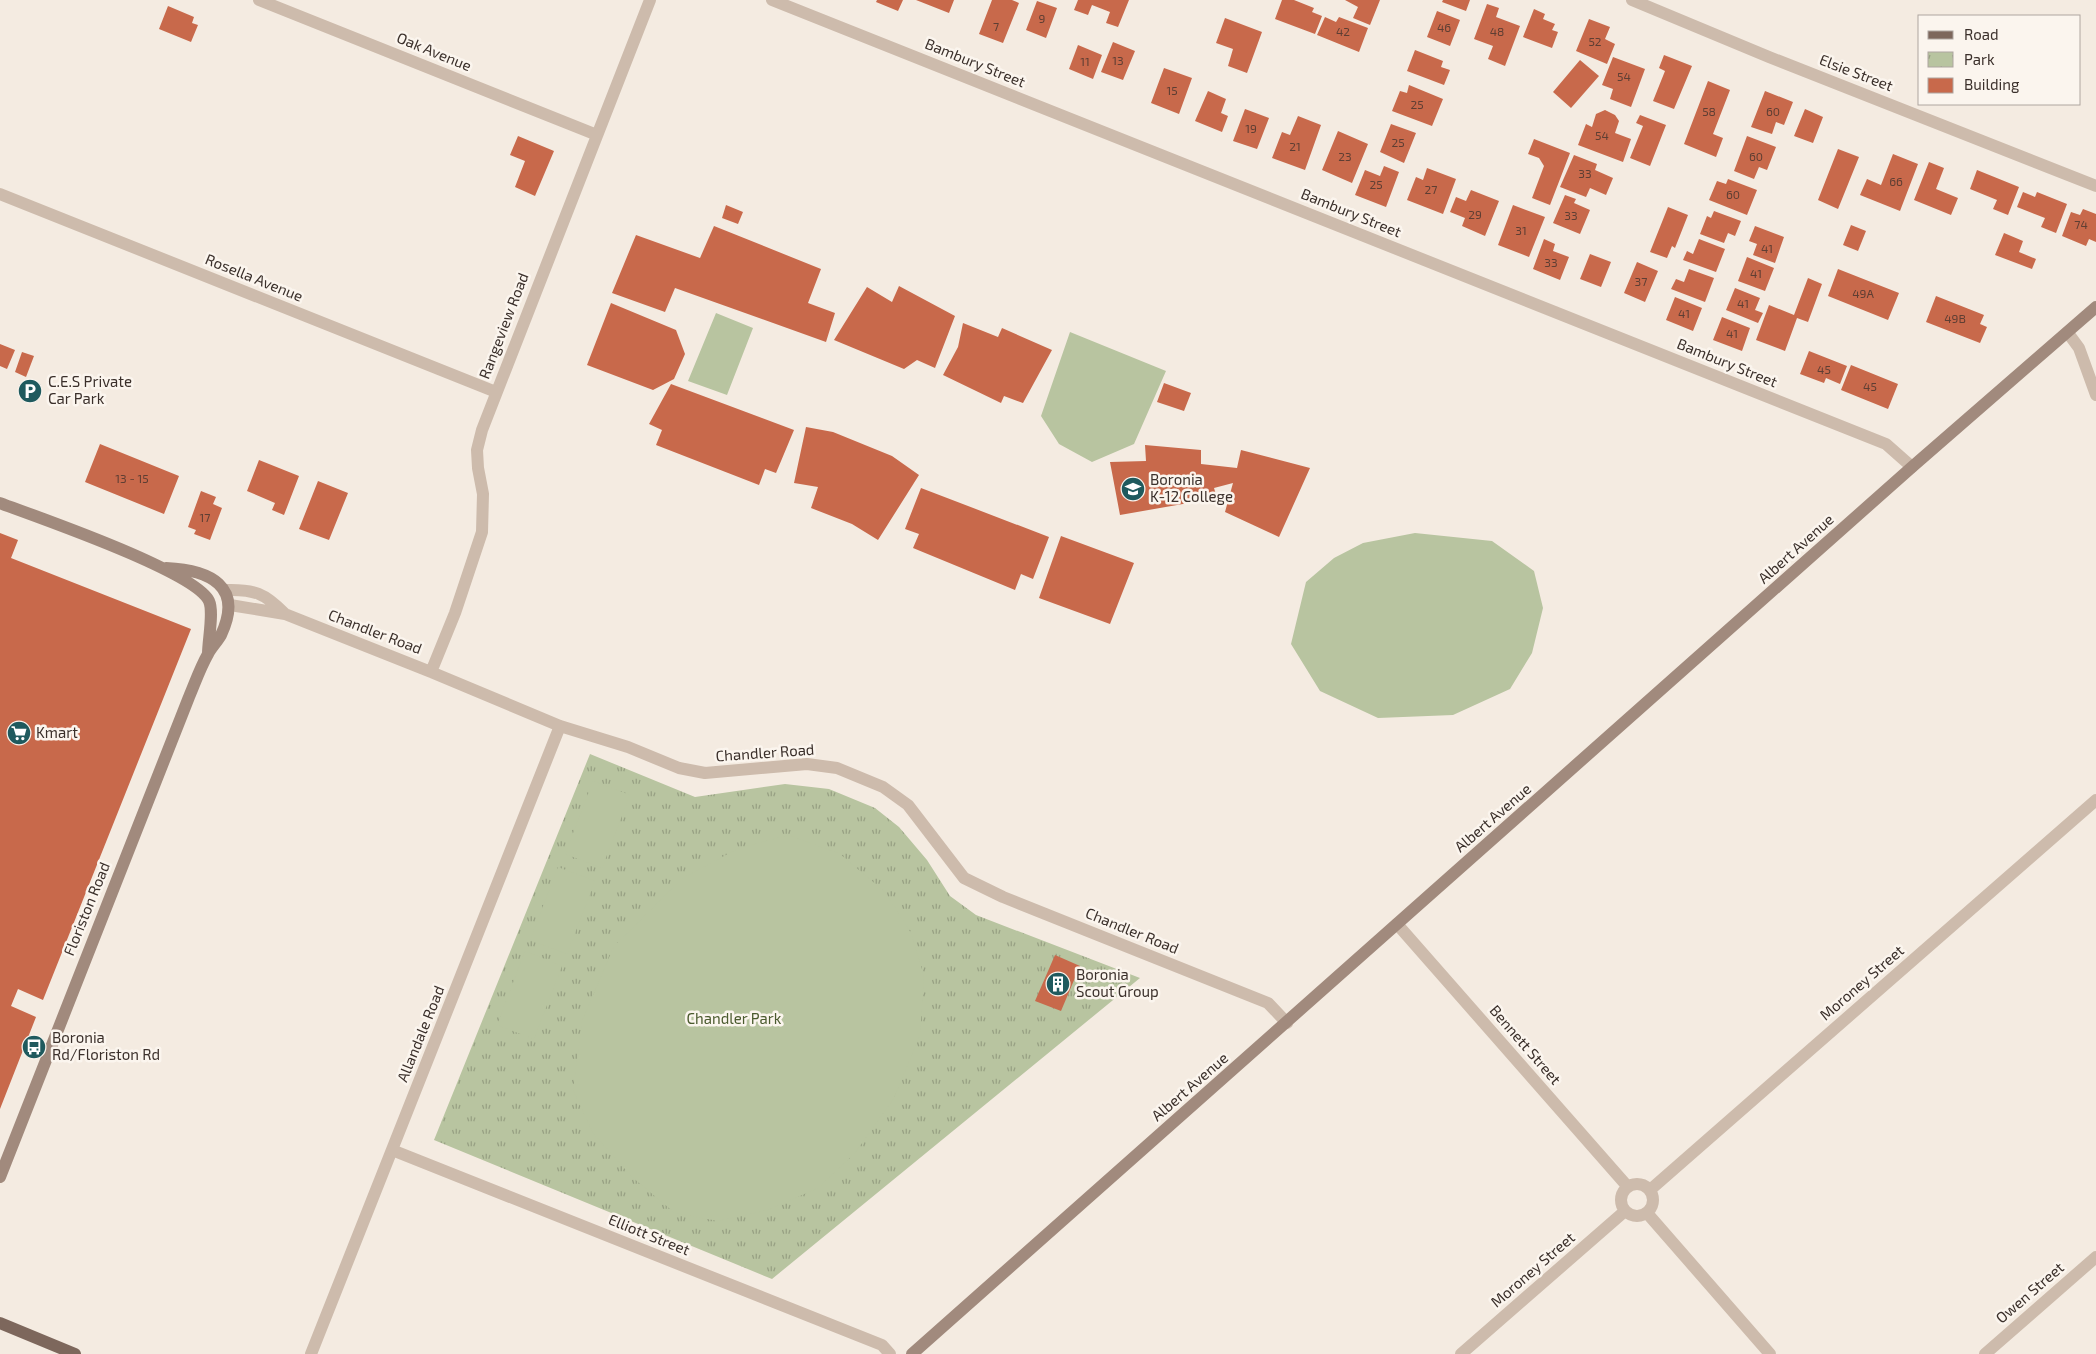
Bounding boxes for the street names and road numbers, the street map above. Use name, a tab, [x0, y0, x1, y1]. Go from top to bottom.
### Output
street label: Oak Avenue	[394, 28, 474, 74]
street label: Bambury Street	[923, 34, 1028, 90]
street label: Elsie Street	[1817, 50, 1896, 94]
street label: Bambury Street	[1299, 184, 1404, 240]
street label: Rosella Avenue	[203, 249, 306, 305]
street label: Rangeview Road	[475, 270, 532, 381]
street label: Bambury Street	[1675, 334, 1780, 390]
street label: Albert Avenue	[1754, 510, 1837, 587]
street label: Chandler Road	[326, 605, 425, 657]
street label: Chandler Road	[715, 740, 815, 764]
street label: Albert Avenue	[1450, 779, 1534, 855]
street label: Floriston Road	[59, 859, 113, 958]
street label: Chandler Road	[1083, 903, 1182, 957]
street label: Moroney Street	[1816, 941, 1907, 1024]
street label: Allandale Road	[393, 983, 448, 1084]
street label: Bennett Street	[1486, 1001, 1565, 1088]
street label: Albert Avenue	[1147, 1048, 1231, 1124]
street label: Elliott Street	[606, 1210, 693, 1259]
street label: Moroney Street	[1487, 1228, 1578, 1311]
street label: Owen Street	[1992, 1258, 2067, 1327]

